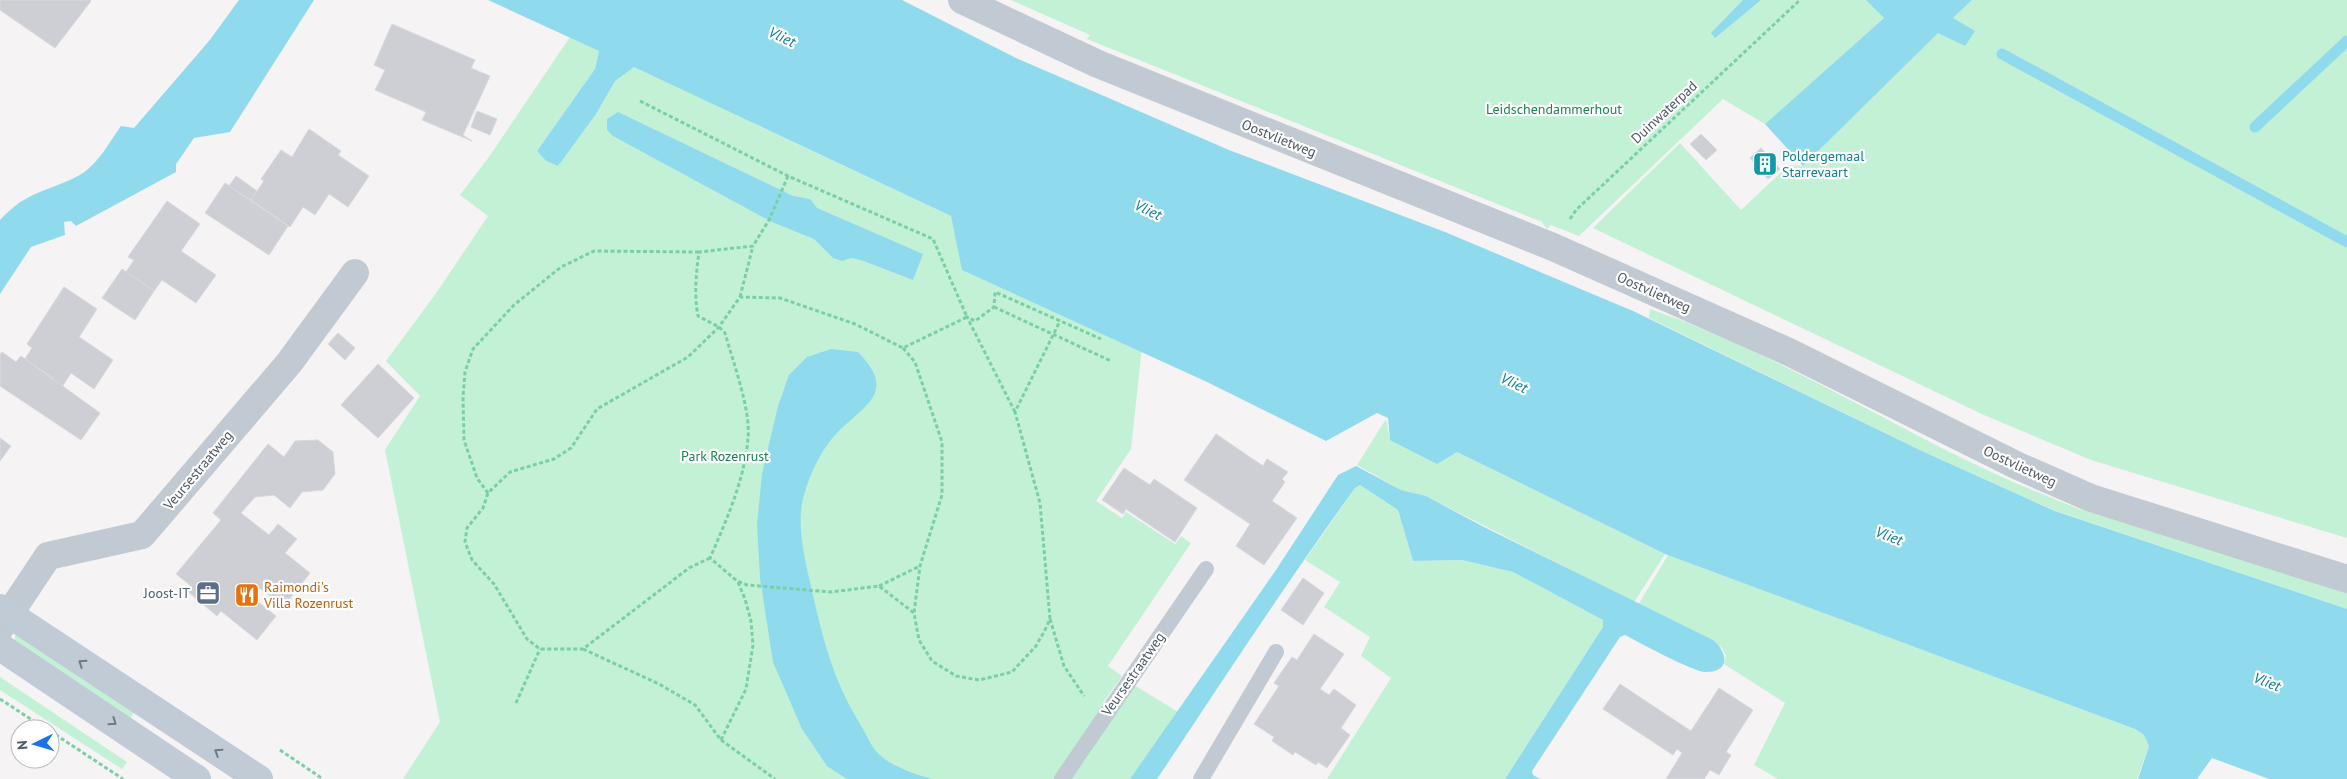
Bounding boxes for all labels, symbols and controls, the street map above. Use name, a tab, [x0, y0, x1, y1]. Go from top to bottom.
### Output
water label: Vliet	[766, 22, 800, 52]
street label: Duinwaterpad	[1627, 77, 1701, 147]
park label: Leidschendammerhout	[1486, 100, 1622, 118]
street label: Oostvlietweg	[1239, 115, 1319, 161]
place label: Poldergemaal Starrevaart	[1782, 147, 1864, 181]
building icon: Poldergemaal Starrevaart	[1752, 151, 1778, 177]
water label: Vliet	[1132, 195, 1166, 225]
street label: Oostvlietweg	[1614, 268, 1694, 316]
water label: Vliet	[1498, 368, 1532, 398]
street label: Veursestraatweg	[159, 427, 236, 514]
street label: Oostvlietweg	[1980, 441, 2060, 491]
park label: Park Rozenrust	[681, 447, 769, 465]
water label: Vliet	[1873, 522, 1907, 550]
place label: Raimondi's Villa Rozenrust	[263, 578, 354, 612]
office icon: Joost-IT	[195, 580, 221, 606]
restaurant icon: Raimondi's Villa Rozenrust	[234, 582, 260, 608]
place label: Joost-IT	[143, 584, 190, 602]
street label: Veursestraatweg	[1097, 629, 1169, 720]
one-way arrow	[79, 659, 88, 669]
water label: Vliet	[2251, 668, 2285, 696]
one-way arrow	[108, 716, 117, 725]
north arrow	[10, 719, 60, 769]
text: N	[13, 740, 31, 751]
one-way arrow	[214, 749, 224, 758]

